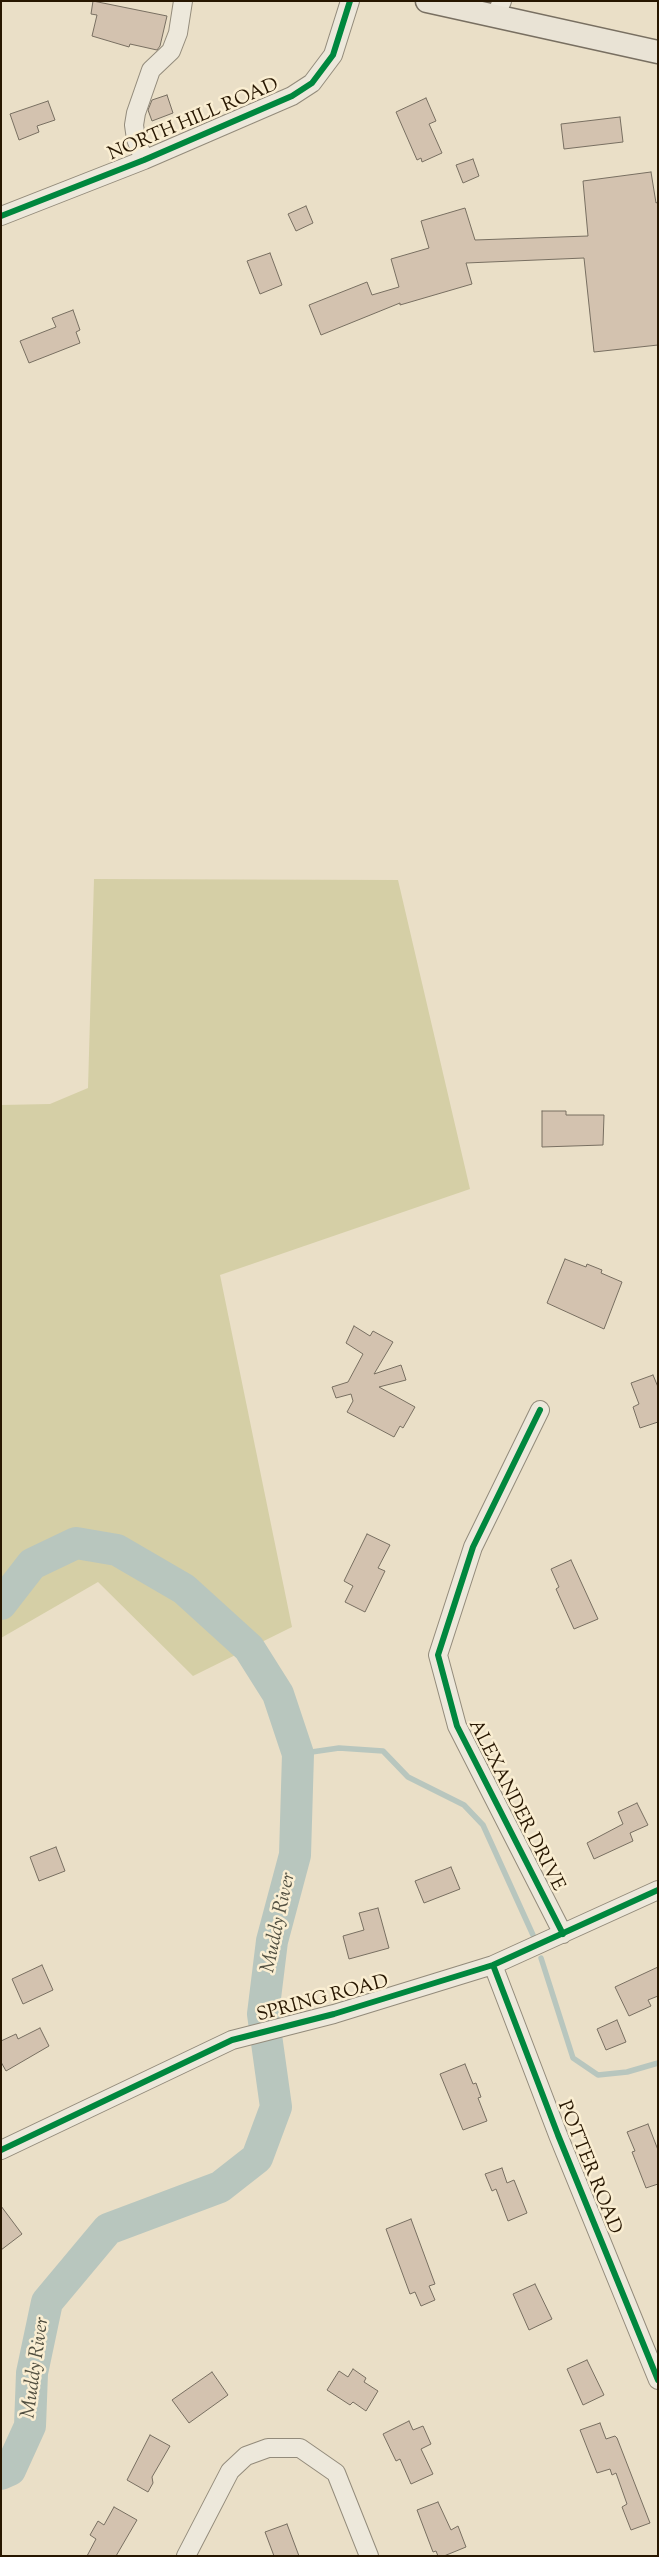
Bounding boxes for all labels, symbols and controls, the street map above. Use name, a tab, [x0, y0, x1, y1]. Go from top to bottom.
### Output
street label: NORTH HILL ROAD	[105, 75, 283, 167]
street label: ALEXANDER DRIVE	[462, 1717, 568, 1895]
water label: Muddy River	[258, 1871, 302, 1975]
street label: SPRING ROAD	[255, 1971, 391, 2029]
street label: POTTER ROAD	[551, 2098, 625, 2238]
water label: Muddy River	[18, 2316, 56, 2420]

